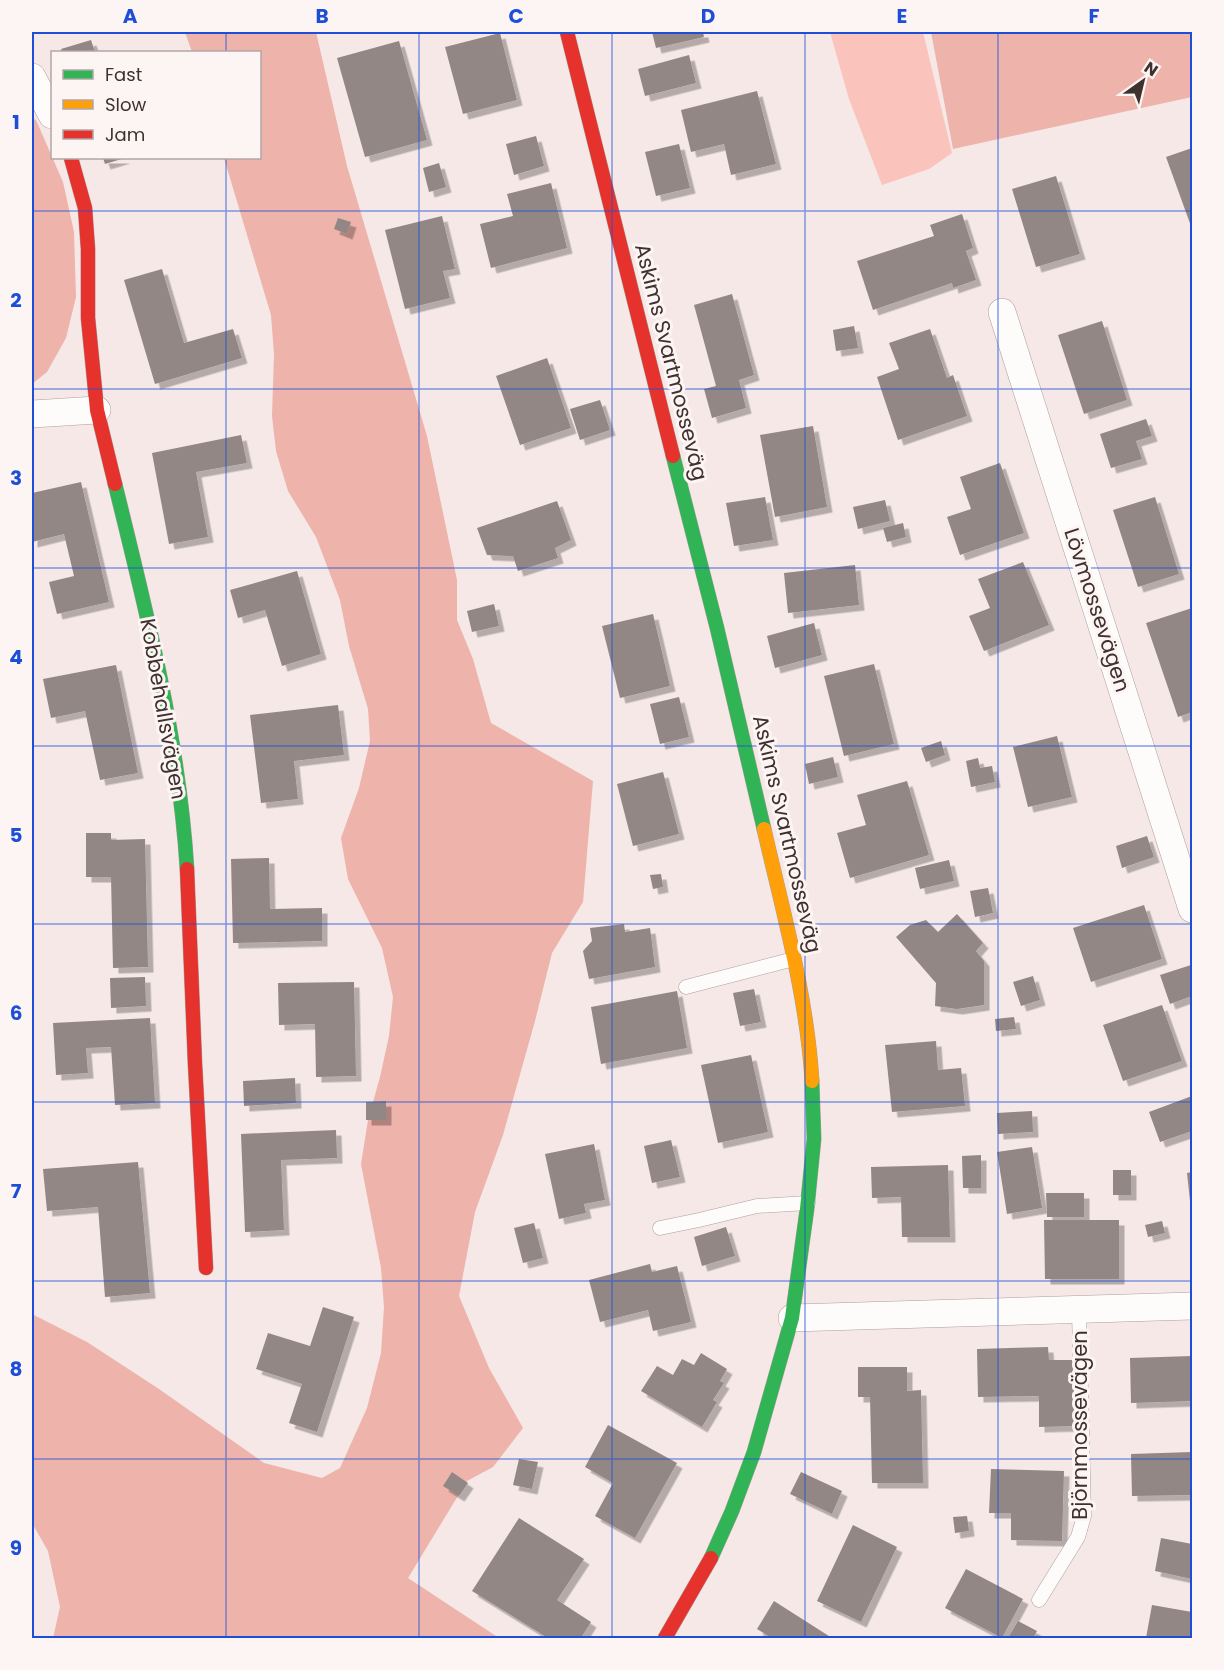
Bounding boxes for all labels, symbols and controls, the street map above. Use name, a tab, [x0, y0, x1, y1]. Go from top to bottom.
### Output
text: A	[123, 2, 138, 30]
text: B	[315, 2, 329, 30]
text: C	[508, 2, 524, 30]
text: D	[701, 2, 715, 30]
text: E	[897, 2, 907, 30]
text: F	[1089, 2, 1100, 30]
legend	[51, 51, 261, 159]
north arrow	[1113, 51, 1173, 111]
text: N	[1140, 56, 1163, 82]
text: Fast	[105, 62, 142, 87]
text: Slow	[105, 92, 147, 117]
text: 1	[12, 108, 20, 136]
text: Jam	[105, 122, 145, 147]
street label: Askims Svartmosseväg	[628, 240, 715, 483]
text: 2	[10, 286, 22, 314]
text: 3	[10, 464, 22, 492]
street label: Lövmossevägen	[1057, 524, 1138, 696]
street label: Kobbehallsvägen	[133, 616, 194, 802]
text: 4	[9, 643, 23, 671]
street label: Askims Svartmosseväg	[746, 712, 829, 956]
text: 5	[10, 821, 23, 849]
text: 6	[10, 999, 22, 1027]
text: 7	[11, 1177, 22, 1205]
street label: Björnmossevägen	[1065, 1330, 1094, 1520]
text: 8	[10, 1355, 22, 1383]
text: 9	[10, 1534, 22, 1562]

